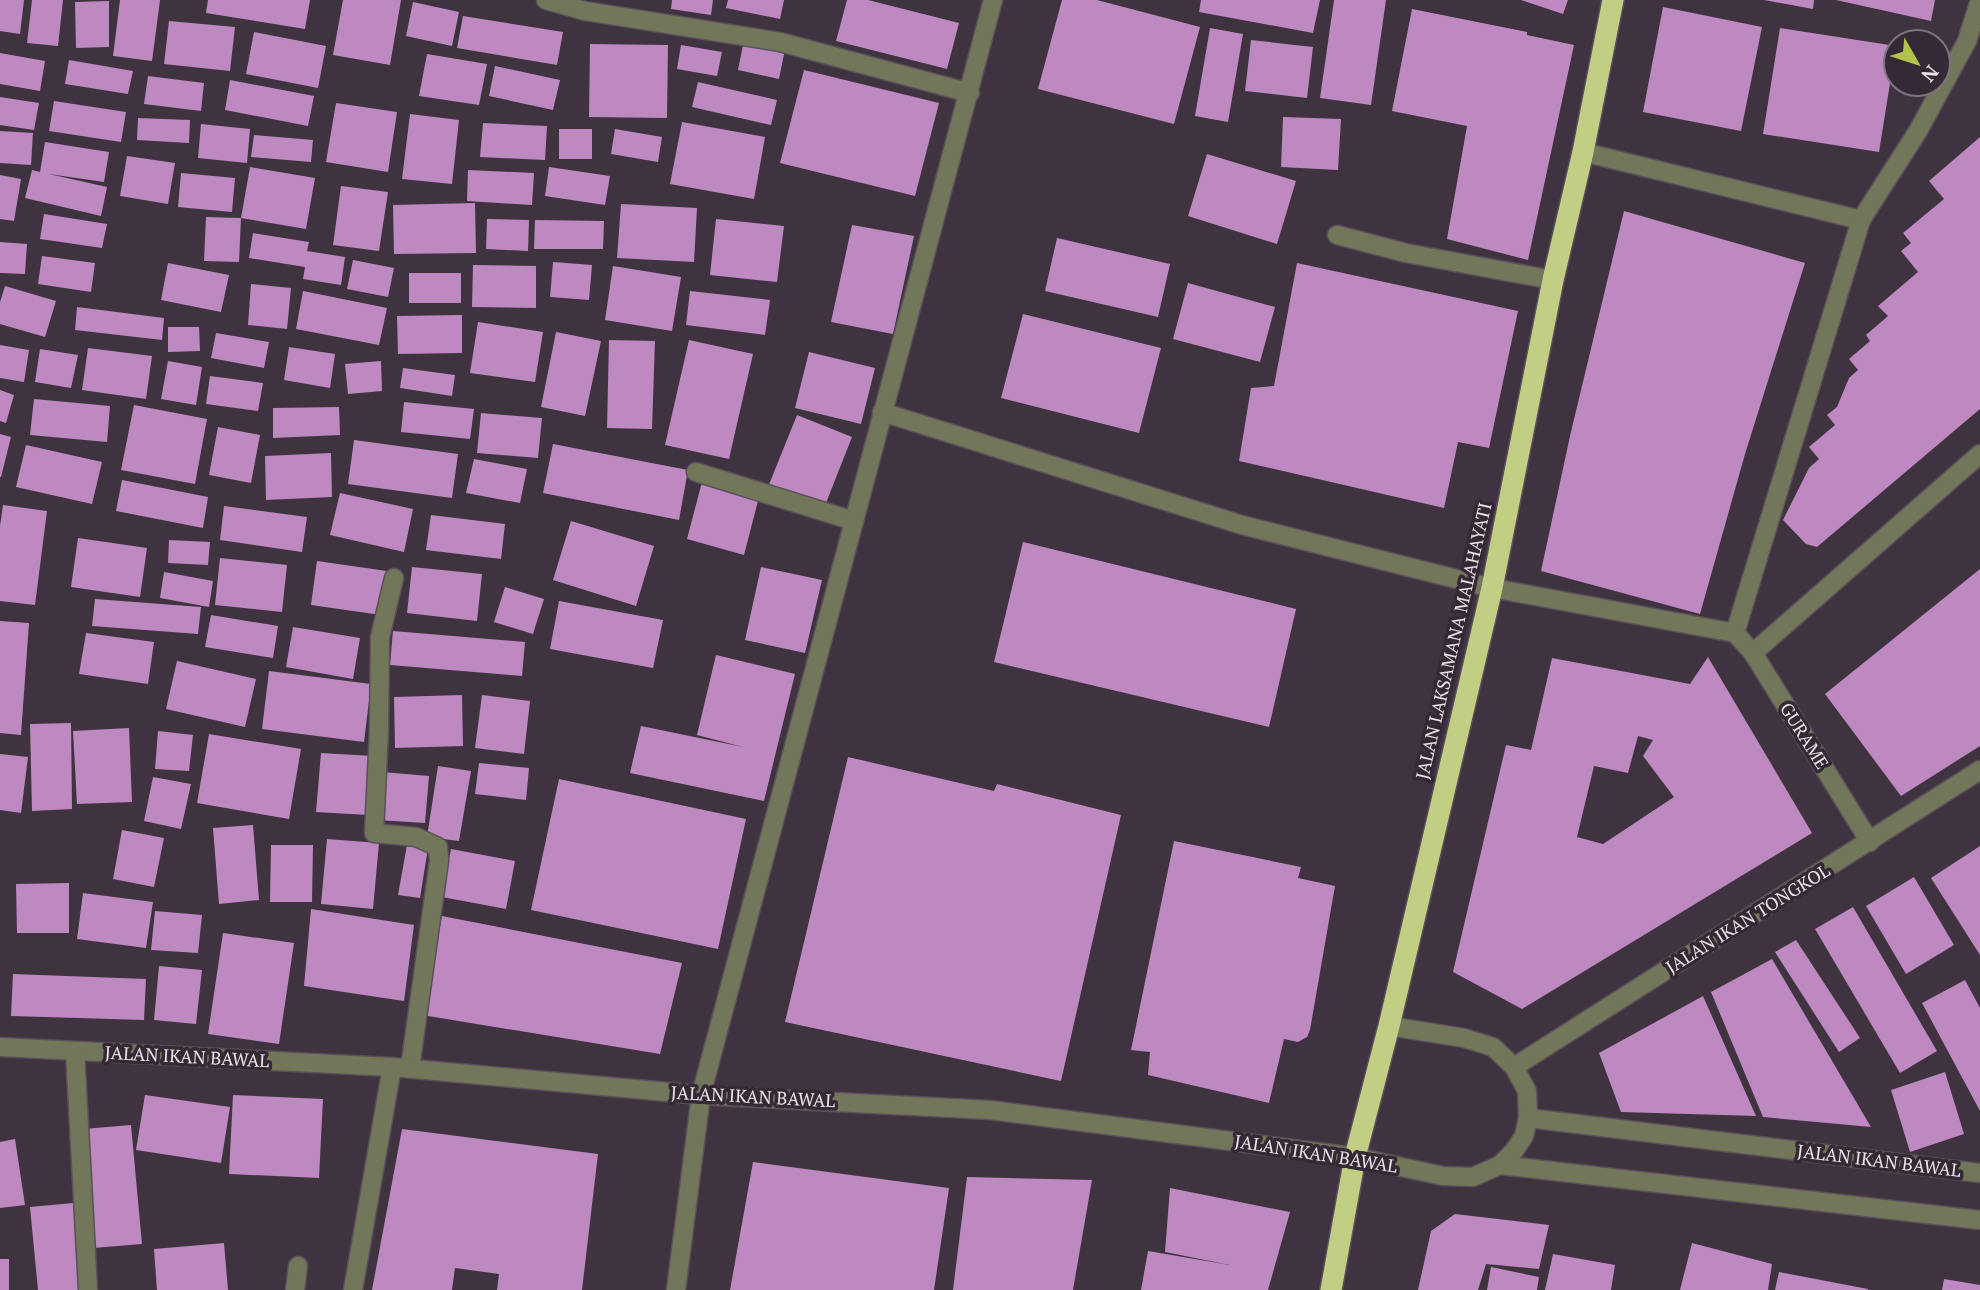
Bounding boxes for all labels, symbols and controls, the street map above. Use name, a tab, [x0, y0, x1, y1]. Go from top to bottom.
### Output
north arrow	[1882, 28, 1952, 98]
text: N	[1916, 61, 1945, 88]
street label: JALAN LAKSAMANA MALAHAYATI	[1409, 500, 1497, 782]
street label: GURAME	[1775, 698, 1835, 773]
street label: JALAN IKAN TONGKOL	[1661, 858, 1834, 979]
street label: JALAN IKAN BAWAL	[104, 1040, 270, 1072]
street label: JALAN IKAN BAWAL	[670, 1080, 836, 1112]
street label: JALAN IKAN BAWAL	[1233, 1128, 1399, 1178]
street label: JALAN IKAN BAWAL	[1796, 1138, 1962, 1182]

